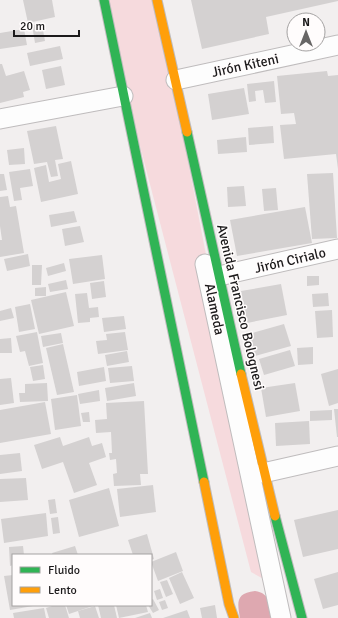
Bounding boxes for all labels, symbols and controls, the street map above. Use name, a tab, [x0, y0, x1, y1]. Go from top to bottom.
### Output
scale bar	[14, 12, 79, 38]
north arrow	[286, 12, 326, 52]
text: N	[302, 16, 310, 29]
text: 20 m	[20, 19, 45, 34]
street label: Jirón Kiteni	[210, 50, 280, 81]
street label: Avenida Francisco Bolognesi	[213, 222, 268, 392]
street label: Jirón Cirialo	[253, 244, 327, 277]
street label: Alameda	[201, 282, 228, 336]
legend	[12, 554, 152, 606]
text: Fluido	[48, 563, 80, 578]
text: Lento	[48, 583, 77, 598]

